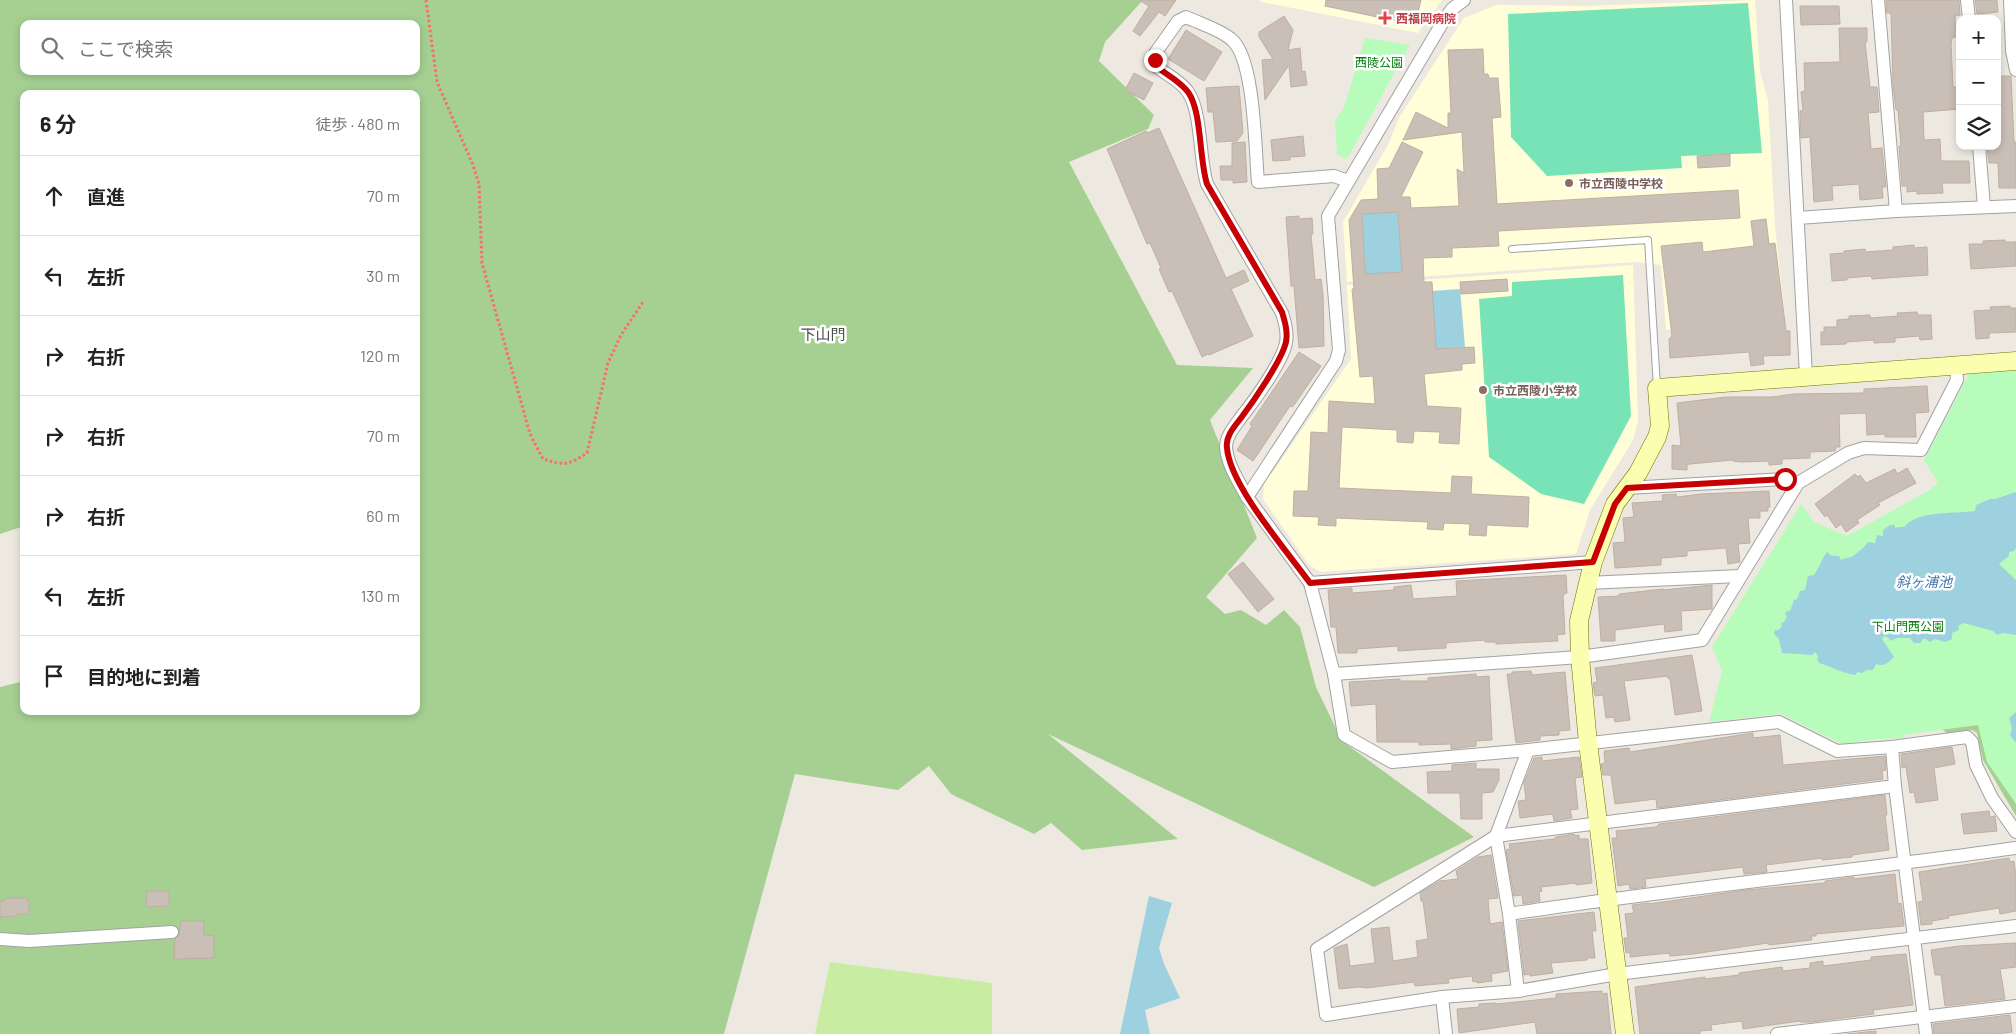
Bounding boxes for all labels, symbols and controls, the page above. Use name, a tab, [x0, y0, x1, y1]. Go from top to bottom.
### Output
marker: 西福岡病院	[1378, 11, 1392, 25]
place label: 西福岡病院	[1396, 11, 1456, 25]
map controls	[1956, 15, 2001, 150]
button: +	[1956, 15, 2001, 60]
search box	[20, 20, 420, 75]
icon: search	[38, 34, 66, 62]
text: ここで検索	[78, 37, 173, 60]
route end	[1144, 49, 1167, 72]
park label: 西陵公園	[1355, 55, 1403, 69]
button: −	[1956, 60, 2001, 105]
button: layers	[1956, 105, 2001, 150]
text: 6 分	[40, 111, 76, 136]
text: 徒歩 · 480 m	[316, 114, 400, 133]
place label: 市立西陵中学校	[1579, 176, 1663, 190]
marker: 市立西陵中学校	[1563, 177, 1575, 189]
icon: ahead	[40, 182, 68, 210]
text: 直進	[87, 185, 125, 208]
text: 70 m	[367, 186, 400, 205]
icon: left	[40, 262, 68, 290]
text: 左折	[87, 265, 125, 288]
text: 30 m	[366, 266, 400, 285]
district label: 下山門	[800, 325, 846, 343]
icon: right	[40, 342, 68, 370]
text: 右折	[87, 345, 125, 368]
text: 120 m	[360, 346, 400, 365]
place label: 市立西陵小学校	[1493, 383, 1577, 397]
marker: 市立西陵小学校	[1477, 384, 1489, 396]
icon: right	[40, 422, 68, 450]
text: 右折	[87, 425, 125, 448]
text: 70 m	[367, 426, 400, 445]
route start	[1774, 468, 1797, 491]
icon: right	[40, 502, 68, 530]
text: 右折	[87, 505, 125, 528]
text: 60 m	[366, 506, 400, 525]
water label: 斜ヶ浦池	[1896, 573, 1954, 590]
icon: left	[40, 582, 68, 610]
text: 左折	[87, 585, 125, 608]
text: 130 m	[361, 586, 400, 605]
park label: 下山門西公園	[1872, 619, 1944, 633]
icon: arrive	[40, 662, 68, 690]
text: 目的地に到着	[87, 665, 201, 688]

